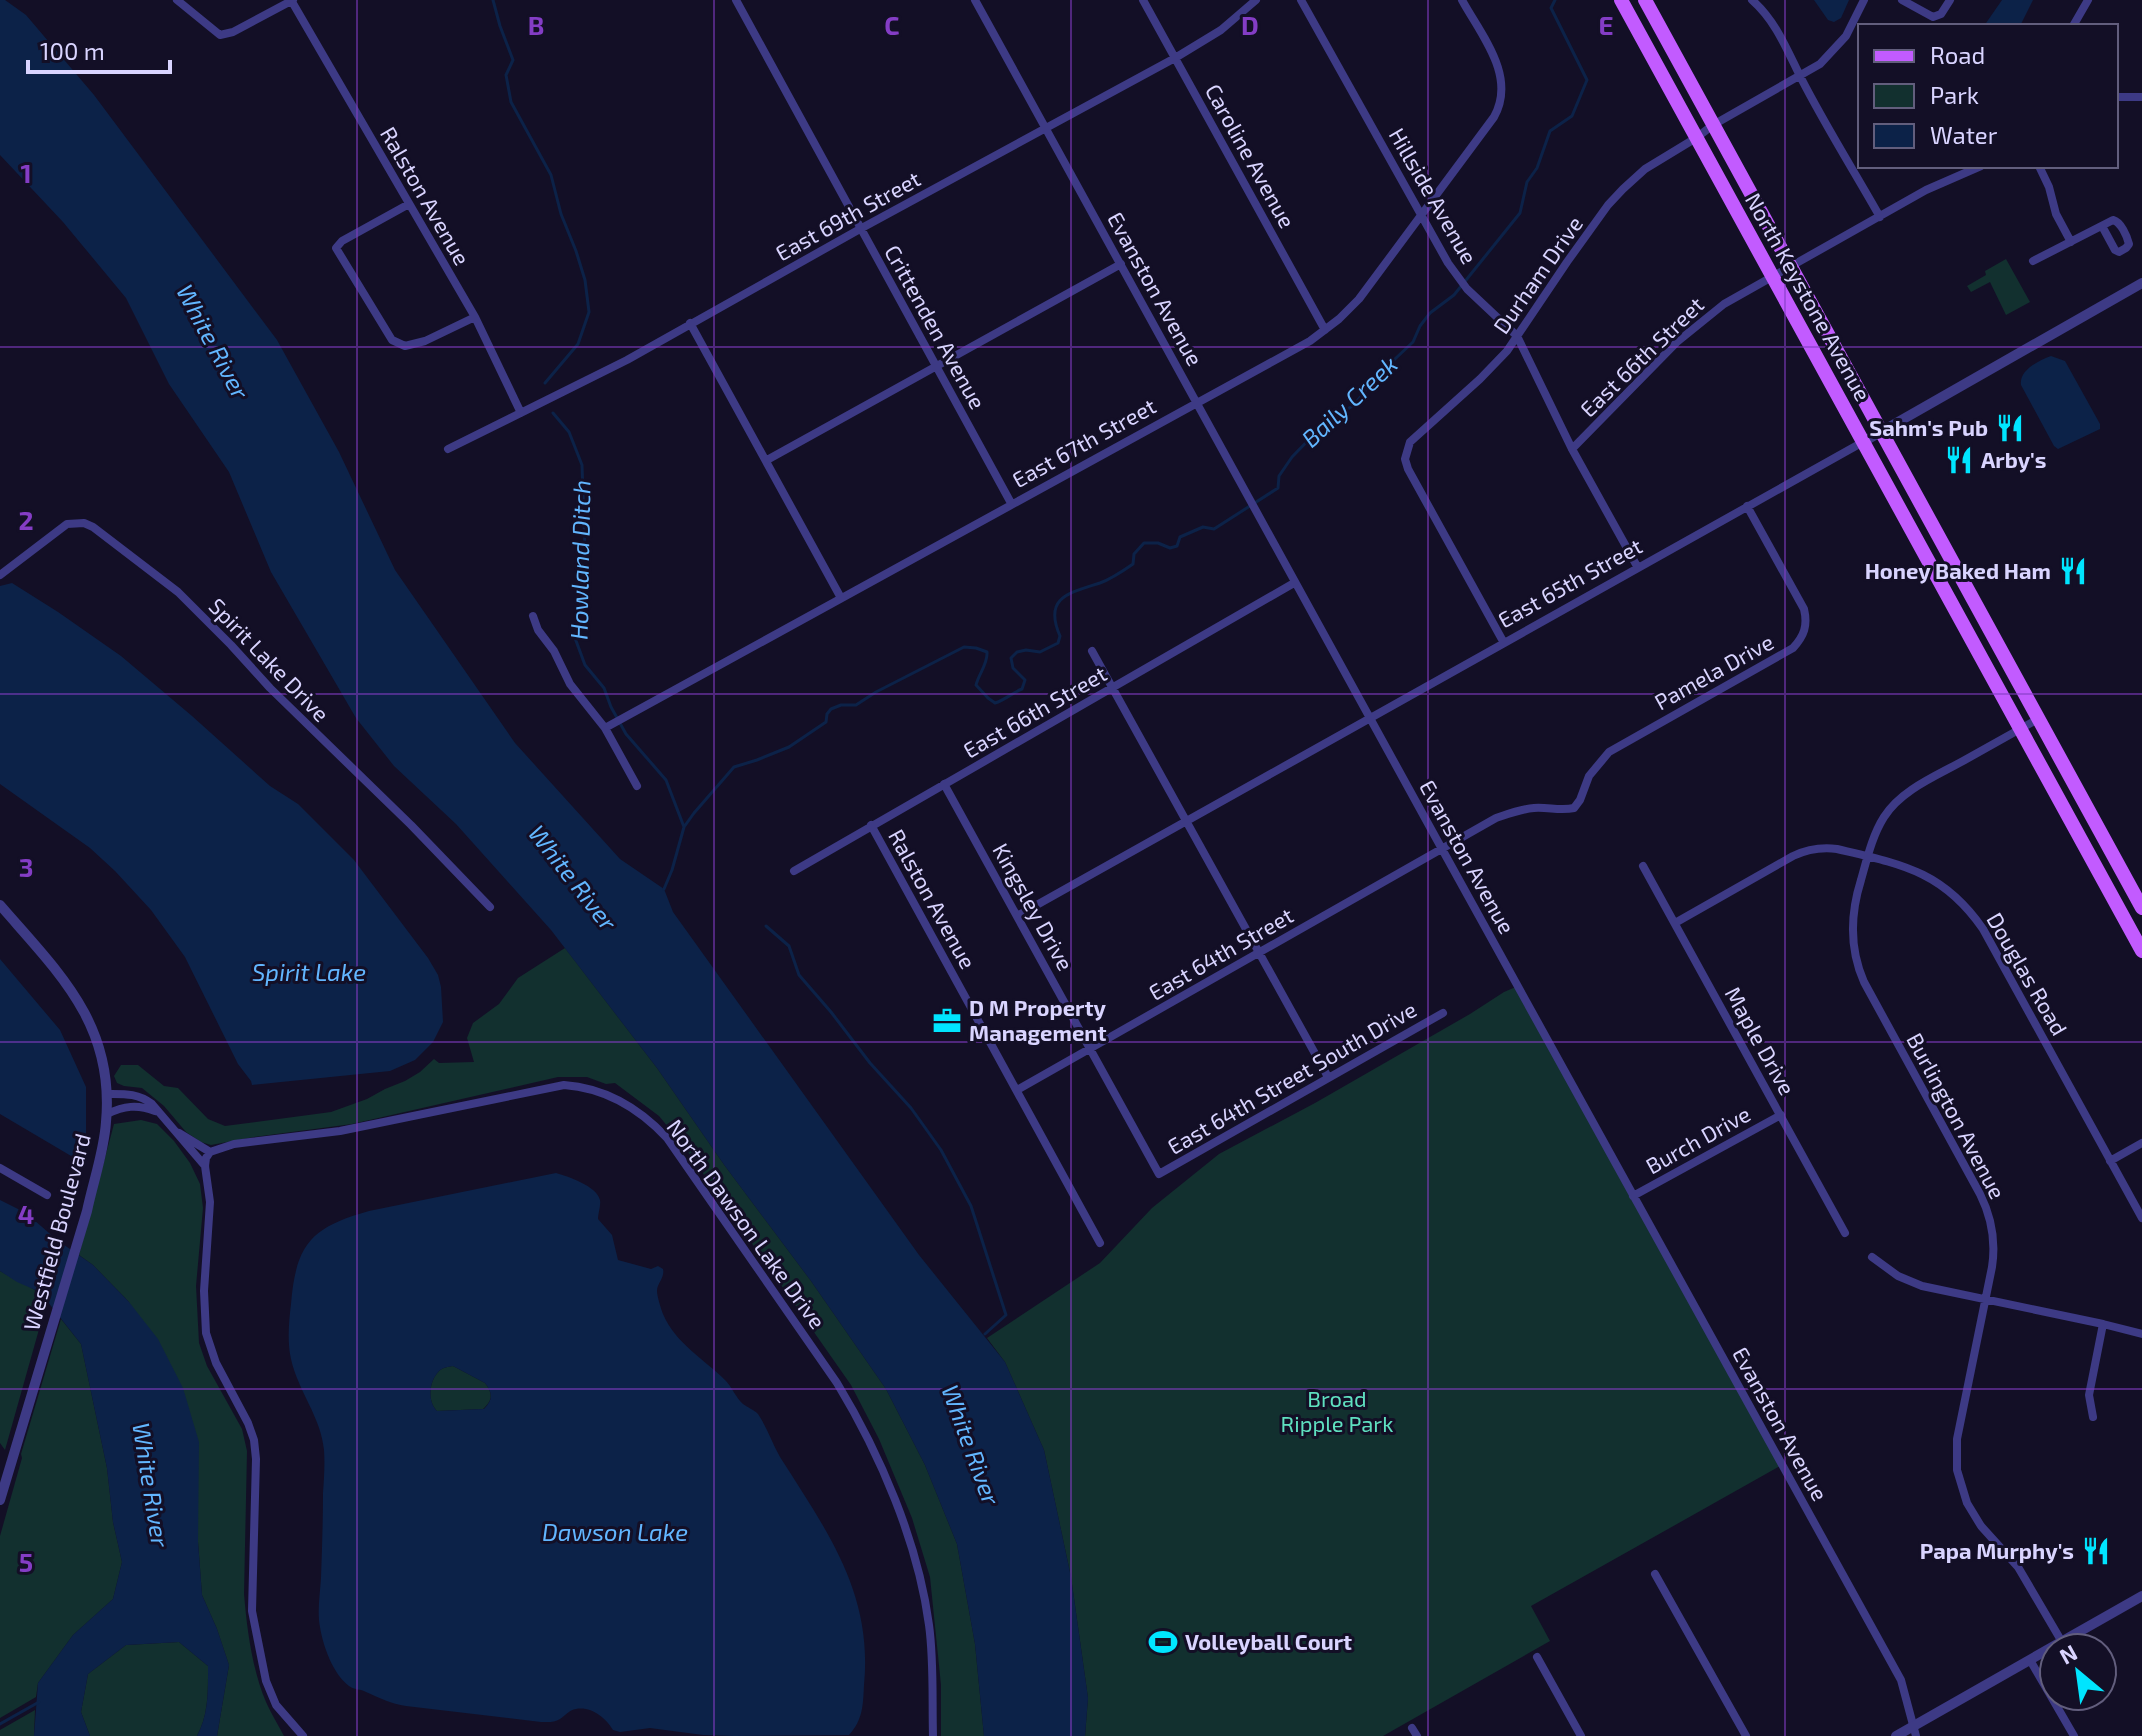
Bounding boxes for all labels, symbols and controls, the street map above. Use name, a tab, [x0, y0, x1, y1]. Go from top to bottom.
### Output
text: B	[528, 9, 544, 40]
text: C	[884, 9, 900, 40]
text: D	[1241, 9, 1259, 40]
text: E	[1598, 9, 1614, 40]
scale bar	[28, 24, 170, 74]
legend	[1858, 24, 2118, 168]
text: 100 m	[40, 36, 105, 65]
text: Road	[1930, 40, 1985, 69]
street label: Caroline Avenue	[1201, 79, 1301, 232]
text: Park	[1930, 80, 1979, 109]
text: Water	[1930, 120, 1998, 149]
street label: Ralston Avenue	[376, 122, 476, 269]
street label: Hillside Avenue	[1385, 123, 1483, 268]
text: 1	[20, 157, 32, 188]
street label: East 69th Street	[771, 165, 924, 266]
street label: North Keystone Avenue	[1741, 188, 1877, 405]
street label: Evanston Avenue	[1103, 207, 1209, 370]
street label: Durham Drive	[1487, 211, 1587, 338]
street label: Crittenden Avenue	[880, 240, 992, 413]
water label: White River	[171, 279, 256, 404]
street label: East 66th Street	[1574, 291, 1708, 422]
water label: Baily Creek	[1295, 349, 1403, 453]
street label: East 67th Street	[1007, 392, 1160, 492]
restaurant icon: Sahm's Pub	[1995, 413, 2025, 443]
place label: Sahm's Pub	[1869, 414, 1988, 440]
restaurant icon: Arby's	[1944, 445, 1974, 475]
place label: Arby's	[1981, 446, 2046, 473]
water label: Howland Ditch	[564, 480, 595, 640]
text: 2	[18, 504, 34, 535]
street label: East 65th Street	[1493, 532, 1646, 632]
restaurant icon: Honey Baked Ham	[2058, 556, 2088, 586]
place label: Honey Baked Ham	[1865, 557, 2051, 584]
street label: Spirit Lake Drive	[204, 592, 335, 726]
street label: Pamela Drive	[1650, 628, 1777, 714]
street label: East 66th Street	[958, 660, 1111, 763]
street label: Evanston Avenue	[1415, 775, 1521, 938]
water label: White River	[523, 819, 624, 936]
street label: Ralston Avenue	[884, 824, 982, 973]
street label: Kingsley Drive	[988, 838, 1079, 975]
text: 3	[19, 851, 33, 882]
street label: East 64th Street	[1144, 901, 1297, 1005]
street label: Douglas Road	[1982, 908, 2073, 1039]
water label: Spirit Lake	[252, 957, 366, 986]
street label: Maple Drive	[1721, 982, 1801, 1099]
place label: D M Property Management	[969, 994, 1107, 1045]
street label: East 64th Street South Drive	[1163, 995, 1420, 1159]
office icon: D M Property Management	[932, 1006, 962, 1036]
street label: Burlington Avenue	[1902, 1028, 2012, 1203]
street label: Burch Drive	[1641, 1100, 1754, 1178]
street label: North Dawson Lake Drive	[662, 1114, 831, 1333]
street label: Westfield Boulevard	[17, 1130, 95, 1333]
text: 4	[18, 1198, 34, 1229]
street label: Evanston Avenue	[1728, 1342, 1834, 1505]
water label: White River	[936, 1381, 1007, 1509]
park label: Broad Ripple Park	[1281, 1385, 1393, 1436]
water label: White River	[127, 1420, 176, 1550]
water label: Dawson Lake	[542, 1517, 688, 1546]
restaurant icon: Papa Murphy's	[2081, 1536, 2111, 1566]
place label: Papa Murphy's	[1920, 1537, 2074, 1564]
text: 5	[19, 1546, 33, 1577]
sports icon: Volleyball Court	[1148, 1627, 1178, 1657]
place label: Volleyball Court	[1185, 1628, 1352, 1655]
north arrow	[2038, 1632, 2118, 1712]
text: N	[2055, 1638, 2081, 1669]

